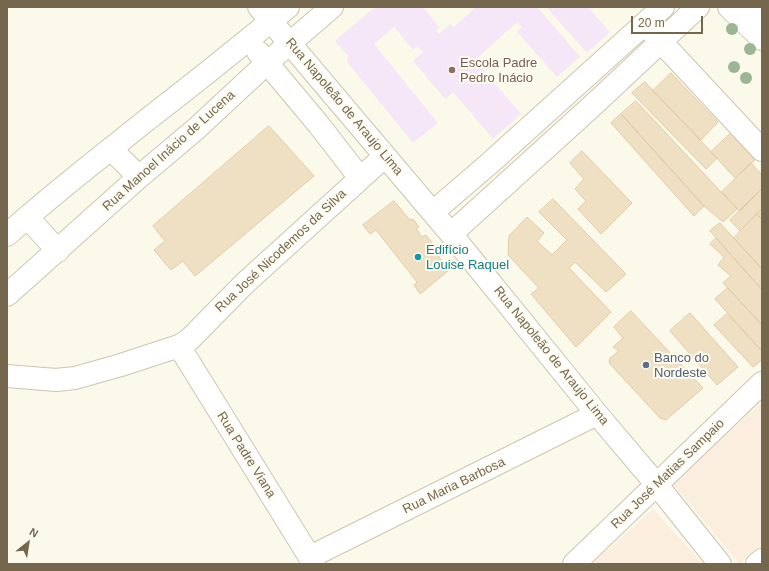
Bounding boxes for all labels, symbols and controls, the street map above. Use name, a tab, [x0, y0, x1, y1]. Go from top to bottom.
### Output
scale bar	[633, 8, 705, 34]
text: 20 m	[638, 16, 665, 30]
street label: Rua Napoleão de Araujo Lima	[282, 35, 406, 179]
place label: Escola Padre Pedro Inácio	[460, 55, 537, 86]
marker: Escola Padre Pedro Inácio	[447, 65, 457, 75]
street label: Rua Manoel Inácio de Lucena	[100, 87, 238, 215]
street label: Rua José Nicodemos da Silva	[212, 186, 350, 316]
place label: Edifício Louise Raquel	[426, 242, 509, 273]
marker: Edifício Louise Raquel	[413, 252, 423, 262]
street label: Rua Napoleão de Araujo Lima	[490, 283, 612, 429]
place label: Banco do Nordeste	[654, 350, 709, 381]
marker: Banco do Nordeste	[641, 360, 651, 370]
street label: Rua Padre Viana	[213, 409, 279, 501]
street label: Rua José Matias Sampaio	[608, 416, 728, 532]
street label: Rua Maria Barbosa	[400, 454, 508, 518]
north arrow	[8, 523, 48, 563]
text: N	[28, 525, 40, 540]

